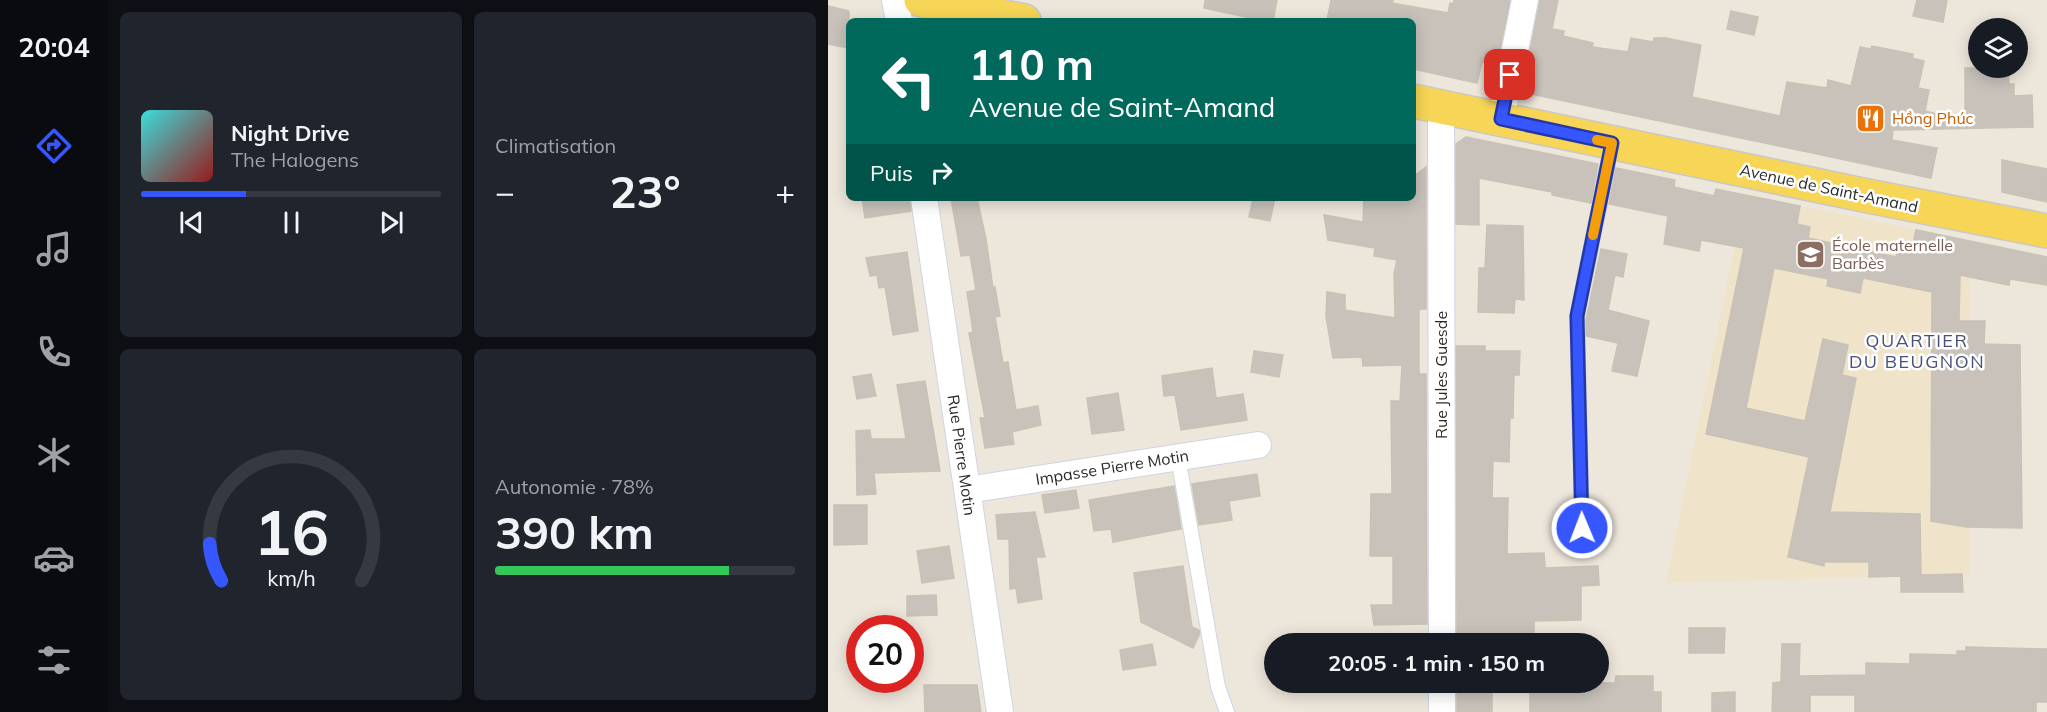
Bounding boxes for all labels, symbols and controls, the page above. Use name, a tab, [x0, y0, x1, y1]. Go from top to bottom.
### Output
map controls	[1968, 18, 2028, 78]
button: layers	[1968, 18, 2028, 78]
text: 20:04	[18, 30, 90, 64]
text: 110 m	[969, 38, 1094, 91]
icon: left	[870, 42, 948, 120]
pin	[1484, 49, 1535, 100]
icon: arrive	[1493, 58, 1526, 91]
text: Avenue de Saint-Amand	[969, 90, 1275, 124]
restaurant icon: Hồng Phúc	[1855, 102, 1887, 134]
place label: Hồng Phúc	[1892, 108, 1974, 128]
text: Night Drive	[231, 119, 350, 147]
icon: directions	[33, 125, 75, 167]
text: Climatisation	[495, 133, 616, 158]
text: The Halogens	[231, 147, 359, 172]
icon: right	[925, 156, 958, 189]
text: Puis	[870, 159, 913, 187]
street label: Avenue de Saint-Amand	[1738, 159, 1920, 217]
text: 23°	[609, 163, 681, 219]
text: −	[495, 171, 515, 212]
text: +	[775, 171, 795, 212]
icon: previous	[175, 206, 208, 239]
icon: pause	[275, 206, 308, 239]
icon: next	[375, 206, 408, 239]
icon: music	[33, 228, 75, 270]
place label: École maternelle Barbès	[1832, 235, 1953, 273]
school or university icon: École maternelle Barbès	[1795, 238, 1827, 270]
street label: Rue Jules Guesde	[1431, 311, 1451, 439]
district label: QUARTIER DU BEUGNON	[1849, 329, 1985, 373]
icon: phone	[33, 331, 75, 373]
street label: Rue Pierre Motin	[944, 393, 980, 517]
icon: climate	[33, 434, 75, 476]
street label: Impasse Pierre Motin	[1034, 445, 1190, 489]
text: Autonomie · 78%	[495, 474, 654, 499]
text: 16	[254, 492, 328, 571]
position arrow	[1550, 496, 1614, 560]
text: 390 km	[495, 504, 654, 560]
icon: car	[33, 537, 75, 579]
text: km/h	[267, 565, 315, 592]
speed limit sign: 20	[846, 615, 924, 693]
icon: filters	[33, 639, 75, 681]
text: 20:05 · 1 min · 150 m	[1328, 649, 1545, 677]

